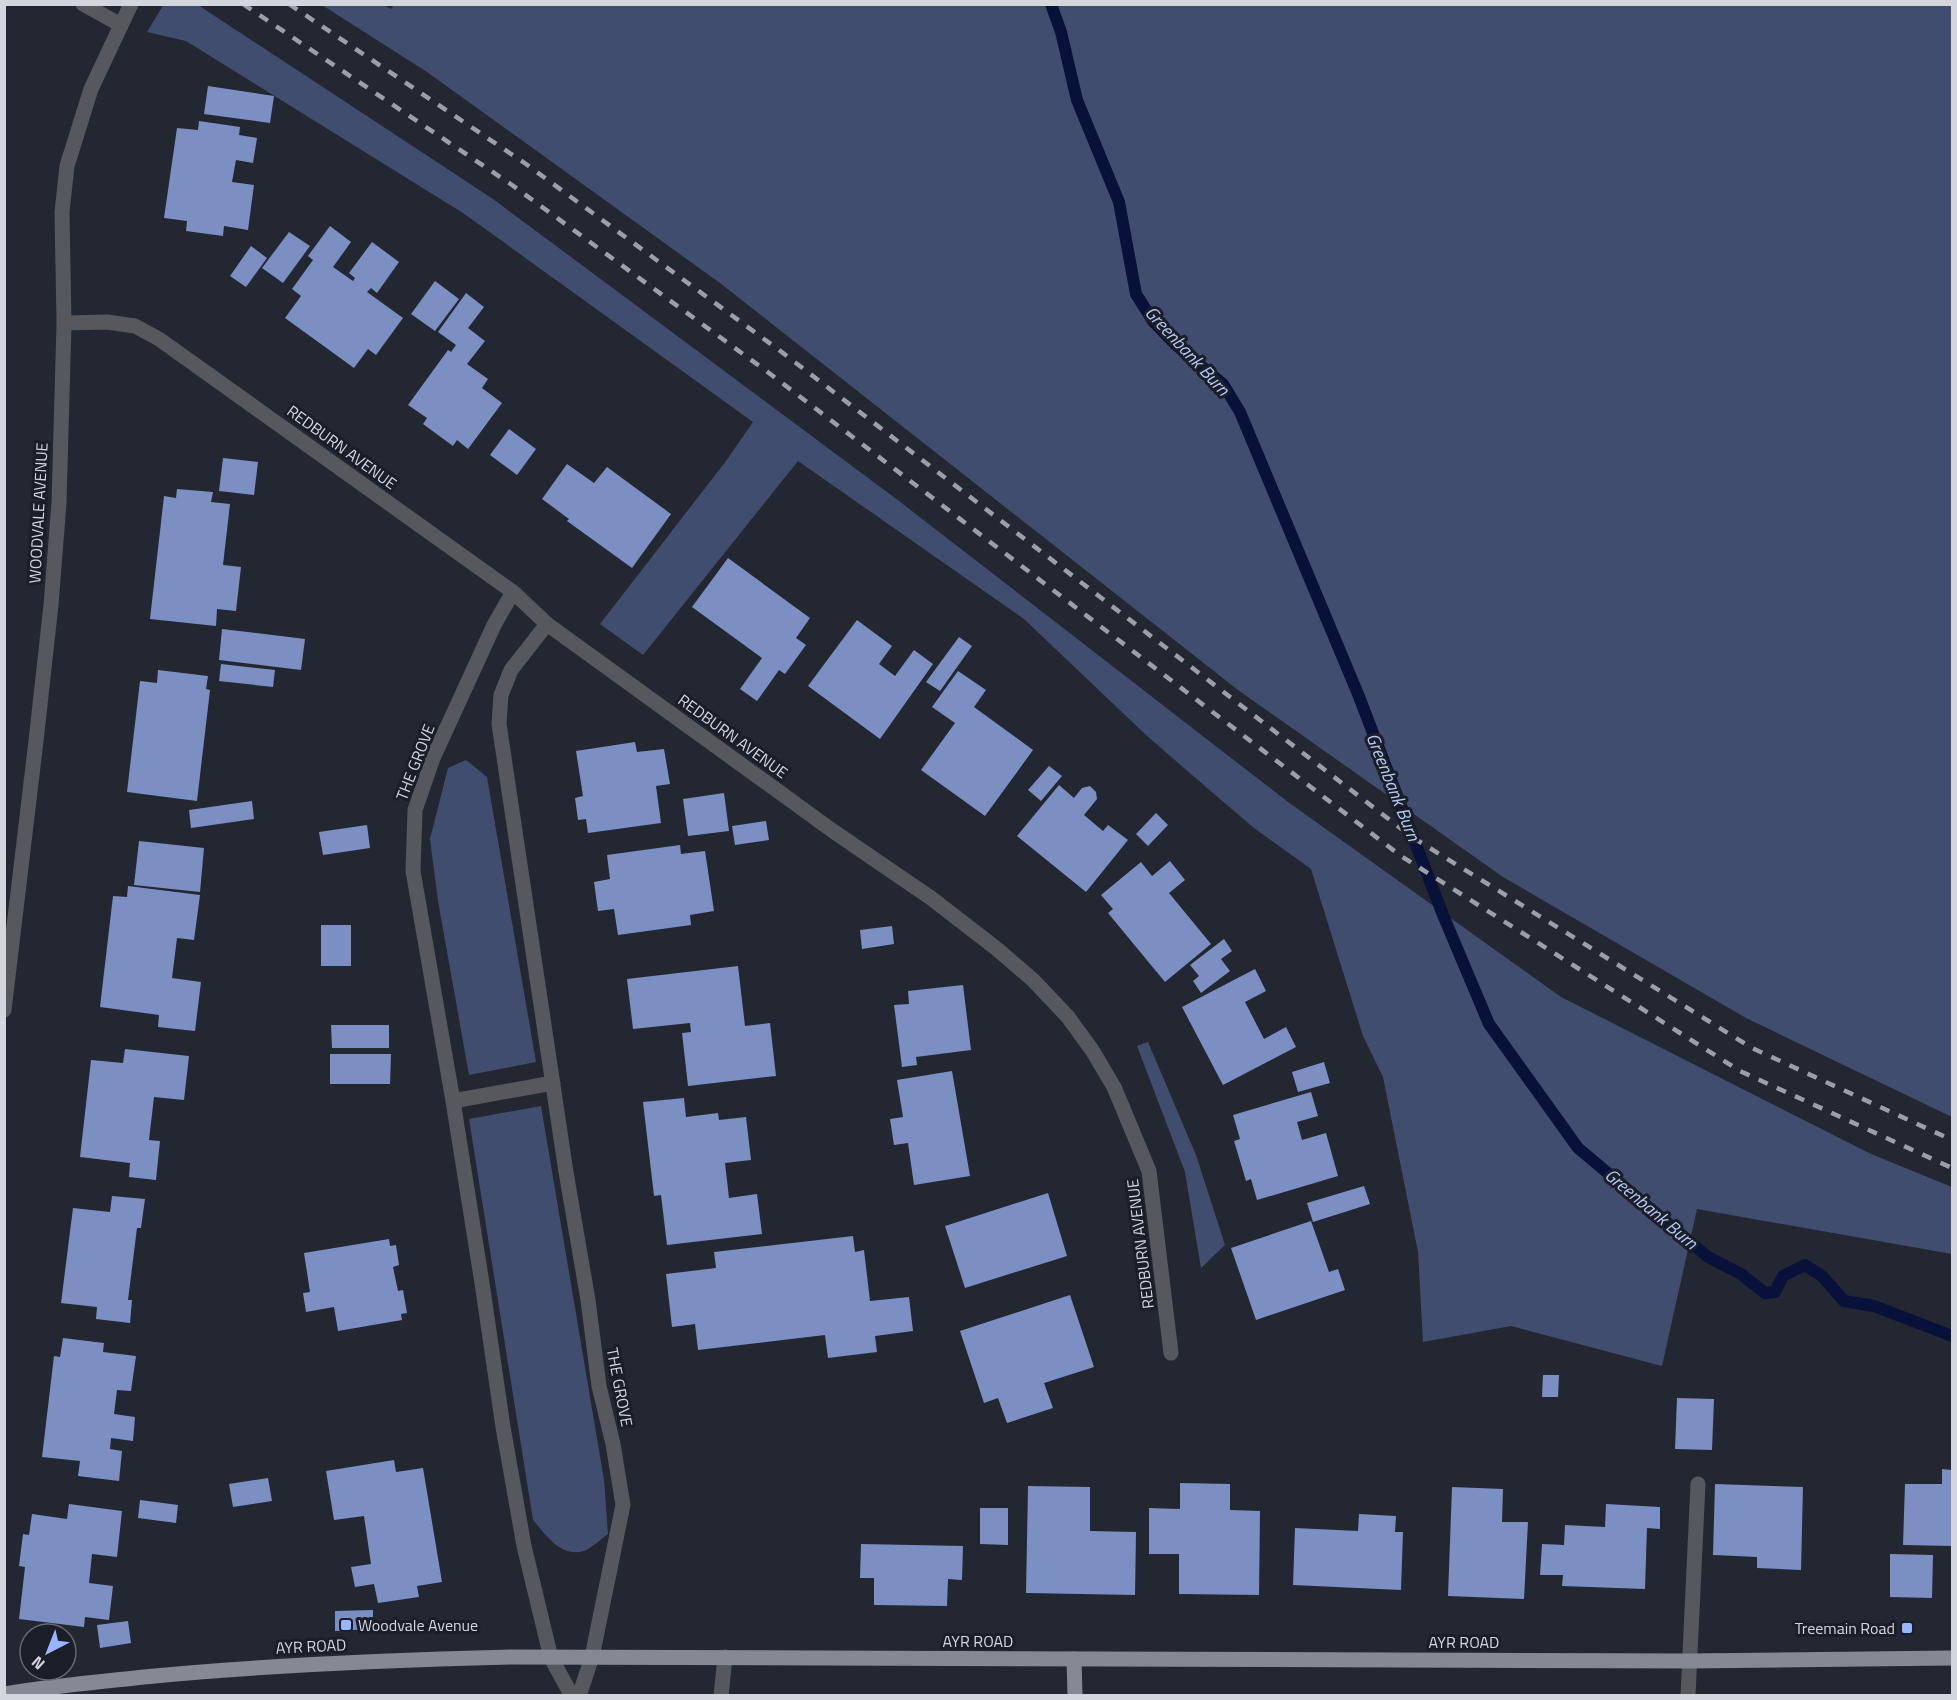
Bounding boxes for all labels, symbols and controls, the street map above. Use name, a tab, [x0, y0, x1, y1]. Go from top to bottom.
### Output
water label: Greenbank Burn	[1139, 300, 1237, 402]
street label: REDBURN AVENUE	[282, 399, 402, 495]
street label: WOODVALE AVENUE	[22, 442, 54, 584]
street label: REDBURN AVENUE	[673, 688, 793, 784]
street label: THE GROVE	[389, 720, 441, 804]
water label: Greenbank Burn	[1360, 729, 1428, 846]
water label: Greenbank Burn	[1599, 1162, 1705, 1256]
street label: REDBURN AVENUE	[1120, 1178, 1160, 1310]
street label: THE GROVE	[601, 1346, 639, 1429]
place label: Woodvale Avenue	[358, 1613, 478, 1637]
place label: Treemain Road	[1795, 1616, 1895, 1640]
marker: Woodvale Avenue	[339, 1618, 353, 1632]
marker: Treemain Road	[1900, 1621, 1914, 1635]
north arrow	[18, 1622, 78, 1682]
street label: AYR ROAD	[943, 1629, 1013, 1653]
street label: AYR ROAD	[1429, 1630, 1499, 1654]
street label: AYR ROAD	[275, 1632, 347, 1660]
text: N	[26, 1651, 50, 1676]

